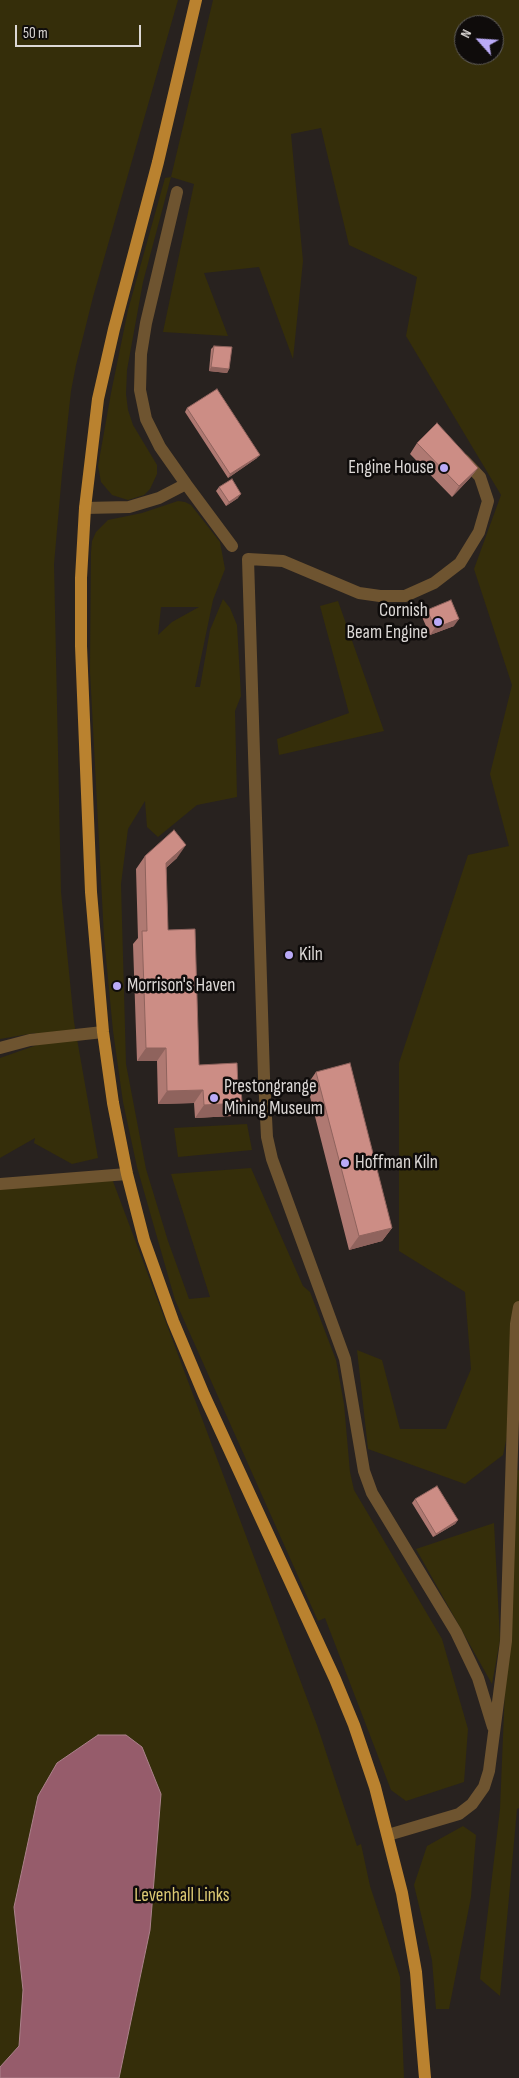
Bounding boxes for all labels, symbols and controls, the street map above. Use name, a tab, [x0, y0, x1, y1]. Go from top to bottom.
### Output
scale bar	[18, 15, 144, 47]
north arrow	[454, 15, 504, 65]
text: 50 m	[23, 24, 48, 43]
text: N	[457, 27, 475, 41]
place label: Engine House	[348, 457, 434, 479]
marker: Engine House	[438, 462, 450, 474]
place label: Cornish Beam Engine	[347, 600, 428, 644]
marker: Cornish Beam Engine	[432, 616, 444, 628]
place label: Kiln	[299, 944, 323, 966]
marker: Kiln	[283, 949, 295, 961]
place label: Morrison's Haven	[127, 975, 235, 997]
marker: Morrison's Haven	[111, 980, 123, 992]
place label: Prestongrange Mining Museum	[224, 1076, 323, 1120]
marker: Prestongrange Mining Museum	[208, 1092, 220, 1104]
place label: Hoffman Kiln	[355, 1152, 438, 1174]
marker: Hoffman Kiln	[339, 1157, 351, 1169]
park label: Levenhall Links	[134, 1885, 230, 1907]

